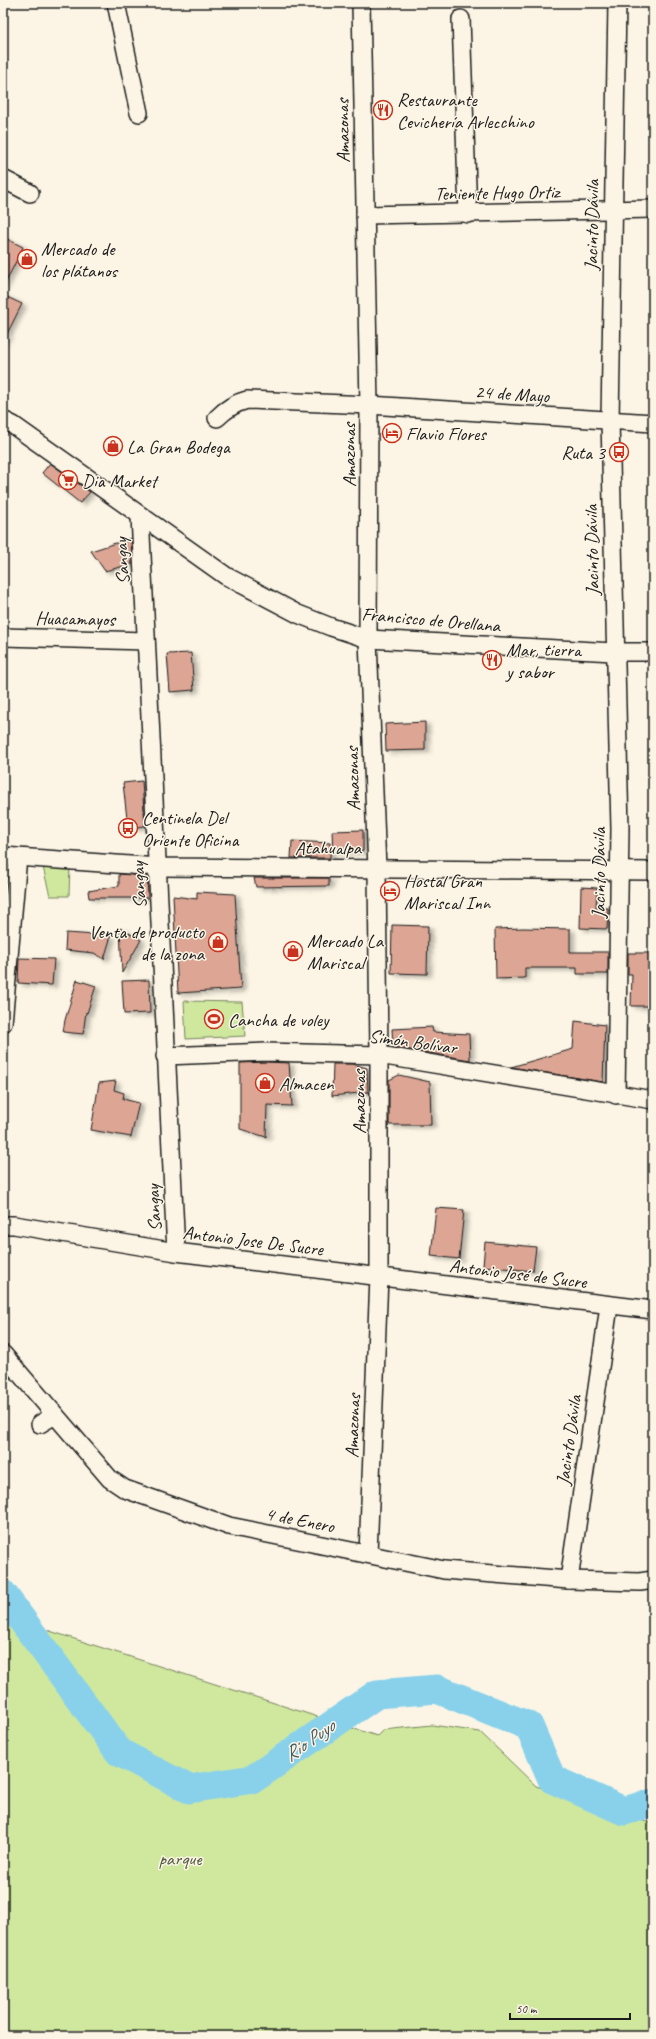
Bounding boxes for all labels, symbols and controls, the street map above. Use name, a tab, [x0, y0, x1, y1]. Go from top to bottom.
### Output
place label: Restaurante Cevichería Arlecchino	[397, 88, 535, 134]
street label: Amazonas	[330, 96, 356, 163]
restaurant icon: Restaurante Cevichería Arlecchino	[372, 99, 394, 121]
street label: Jacinto Dávila	[579, 178, 605, 271]
street label: Teniente Hugo Ortiz	[434, 180, 562, 206]
place label: Mercado de los plátanos	[41, 237, 119, 283]
shop icon: Mercado de los plátanos	[16, 248, 38, 270]
street label: 24 de Mayo	[474, 379, 551, 409]
street label: Amazonas	[337, 420, 361, 487]
hotel icon: Flavio Flores	[381, 422, 403, 444]
place label: Flavio Flores	[406, 422, 487, 446]
shop icon: La Gran Bodega	[102, 435, 124, 457]
place label: La Gran Bodega	[127, 435, 231, 459]
place label: Ruta 3	[561, 441, 606, 465]
bus stop icon: Ruta 3	[608, 441, 630, 463]
supermarket icon: Dia Market	[57, 469, 79, 491]
place label: Dia Market	[82, 469, 159, 493]
street label: Jacinto Dávila	[579, 503, 605, 596]
street label: Sangay	[109, 535, 135, 585]
street label: Francisco de Orellana	[361, 602, 503, 638]
street label: Huacamayos	[35, 606, 117, 632]
place label: Mar, tierra y sabor	[505, 638, 583, 684]
restaurant icon: Mar, tierra y sabor	[481, 649, 503, 671]
street label: Amazonas	[340, 744, 366, 811]
place label: Centinela Del Oriente Oficina	[142, 806, 240, 852]
bus stop icon: Centinela Del Oriente Oficina	[117, 817, 139, 839]
street label: Jacinto Dávila	[587, 826, 611, 919]
street label: Atahualpa	[295, 836, 363, 860]
street label: Sangay	[126, 859, 152, 909]
place label: Hostal Gran Mariscal Inn	[404, 869, 492, 915]
hotel icon: Hostal Gran Mariscal Inn	[379, 880, 401, 902]
place label: Venta de producto de la zona	[89, 920, 206, 966]
place label: Mercado La Mariscal	[307, 929, 385, 975]
shop icon: Venta de producto de la zona	[207, 931, 229, 953]
shop icon: Mercado La Mariscal	[282, 940, 304, 962]
sports icon: Cancha de voley	[203, 1008, 225, 1030]
place label: Cancha de voley	[228, 1008, 330, 1032]
street label: Simón Bolívar	[367, 1024, 459, 1060]
street label: Amazonas	[347, 1067, 371, 1134]
shop icon: Almacen	[254, 1072, 276, 1094]
place label: Almacen	[279, 1072, 334, 1096]
street label: Sangay	[141, 1182, 167, 1232]
street label: Antonio Jose De Sucre	[181, 1220, 326, 1262]
street label: Antonio José de Sucre	[448, 1254, 590, 1295]
street label: Amazonas	[340, 1391, 366, 1458]
street label: Jacinto Dávila	[551, 1392, 587, 1488]
street label: 4 de Enero	[263, 1502, 338, 1539]
water label: Rio Puyo	[279, 1712, 342, 1767]
park label: parque	[159, 1847, 203, 1871]
scale bar	[510, 1995, 630, 2021]
text: 50 m	[516, 2001, 538, 2017]

